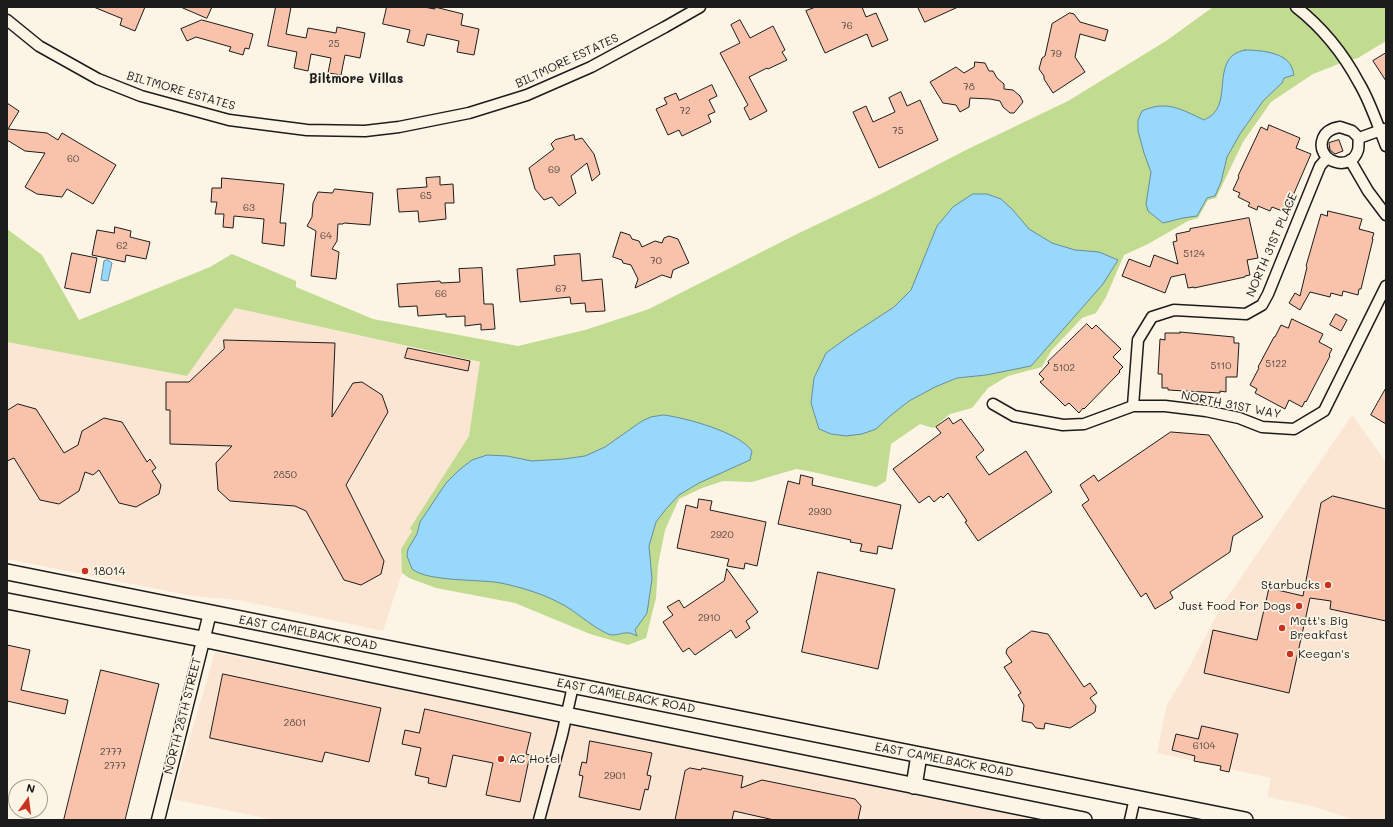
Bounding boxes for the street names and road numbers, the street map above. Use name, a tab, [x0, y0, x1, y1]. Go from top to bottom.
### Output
street label: BILTMORE ESTATES	[513, 31, 621, 91]
street label: BILTMORE ESTATES	[125, 69, 237, 113]
street label: NORTH 31ST PLACE	[1244, 191, 1300, 299]
street label: NORTH 31ST WAY	[1180, 388, 1282, 422]
street label: EAST CAMELBACK ROAD	[238, 613, 378, 653]
street label: NORTH 28TH STREET	[162, 656, 204, 776]
street label: EAST CAMELBACK ROAD	[556, 676, 696, 716]
street label: EAST CAMELBACK ROAD	[874, 740, 1014, 780]

